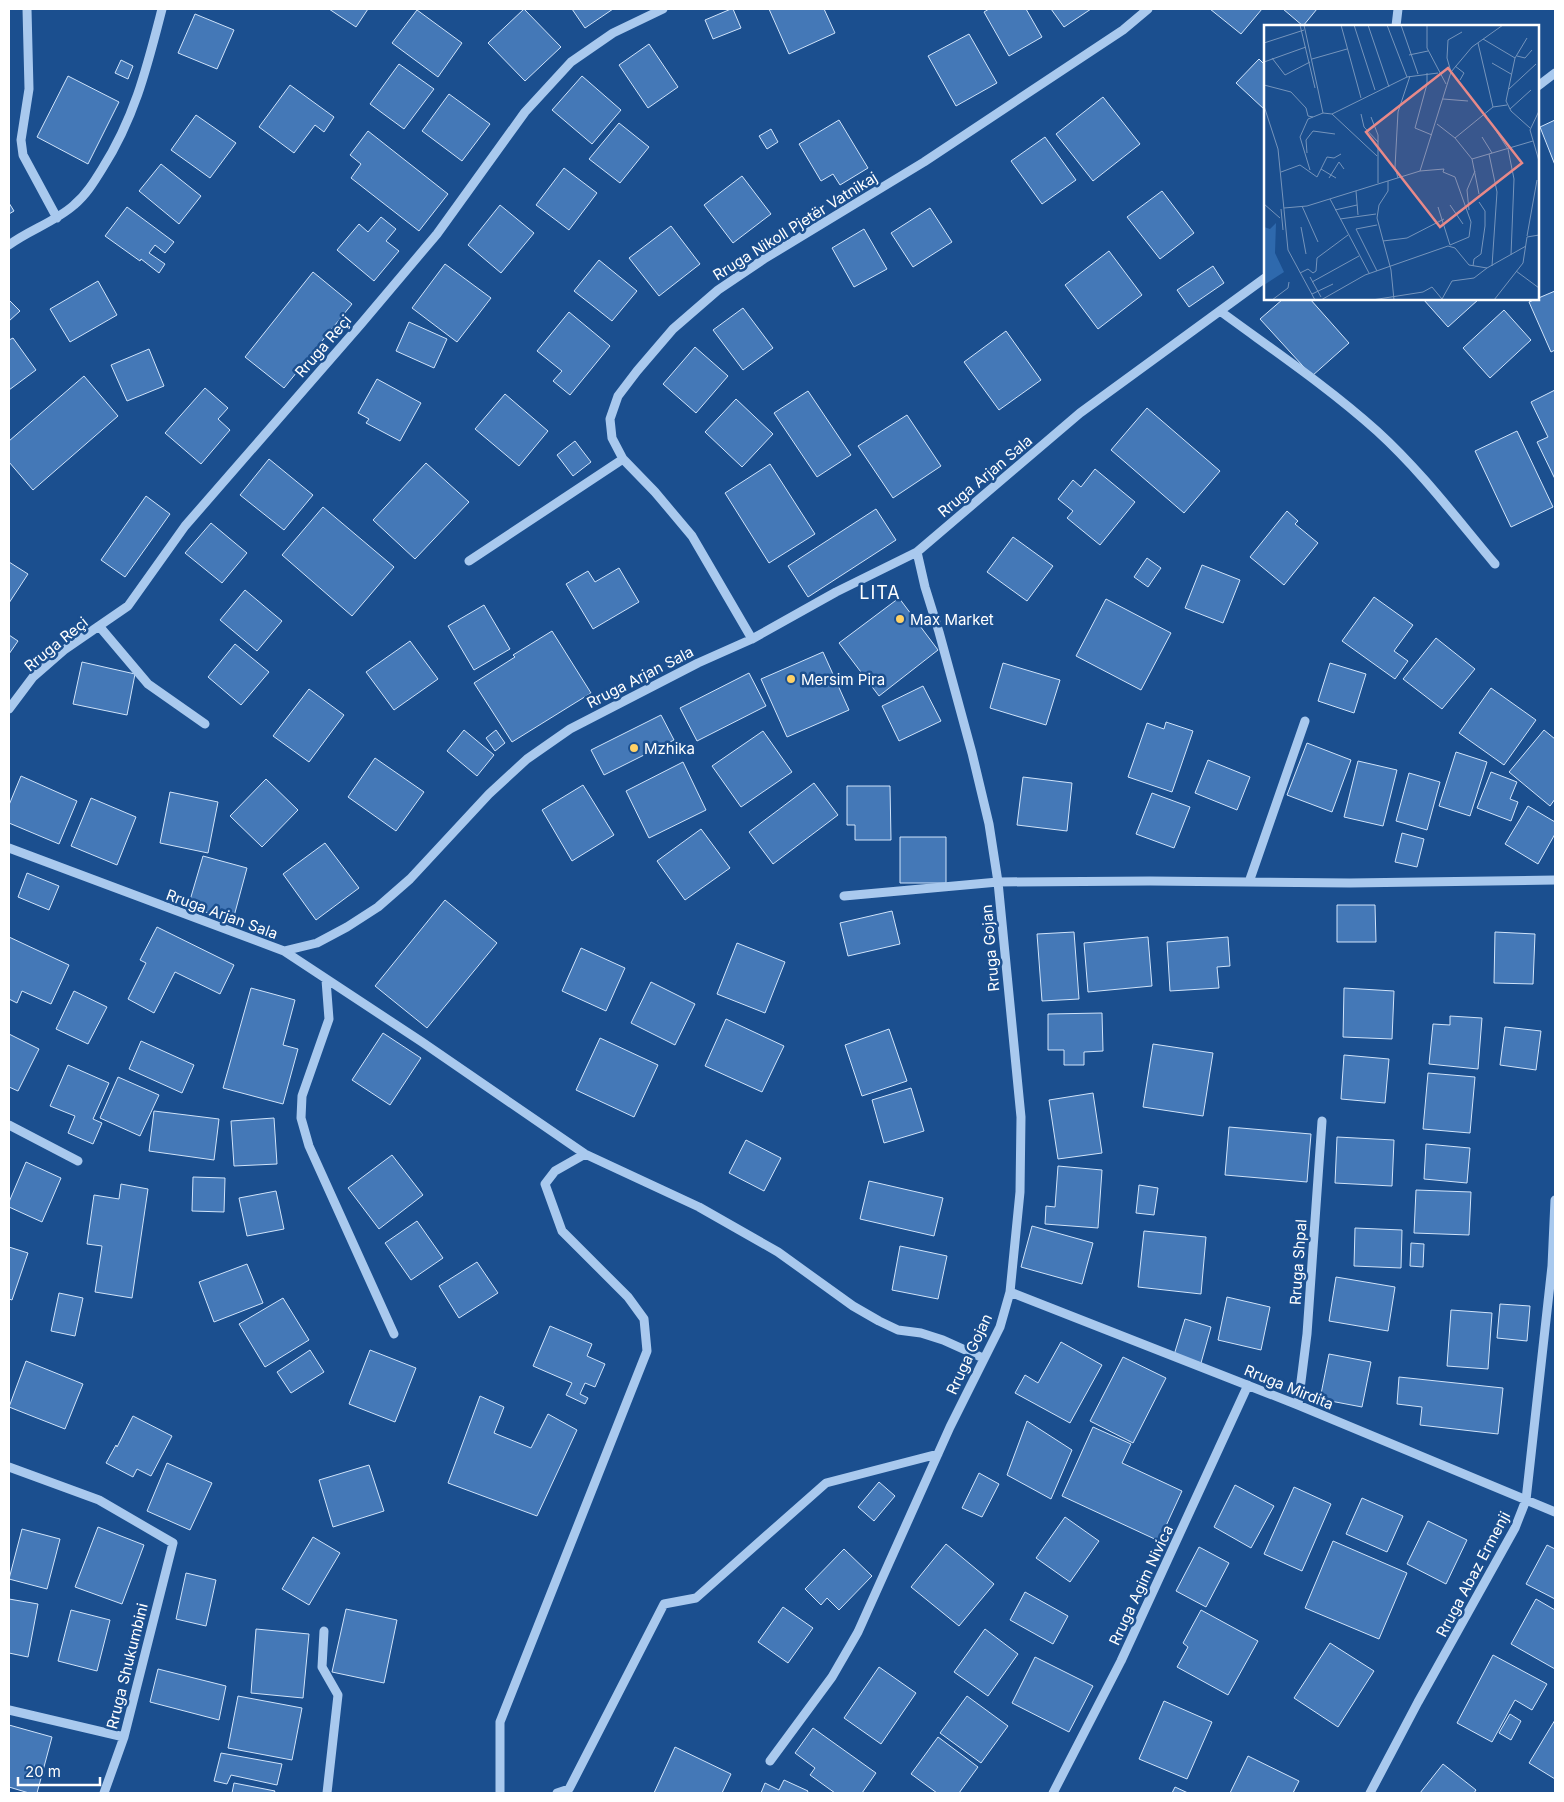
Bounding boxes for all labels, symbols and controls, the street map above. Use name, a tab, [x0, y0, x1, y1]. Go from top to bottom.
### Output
inset map	[1264, 25, 1539, 300]
street label: Rruga Nikoll Pjetër Vatnikaj	[709, 168, 881, 284]
street label: Rruga Reçi	[291, 311, 355, 381]
street label: Rruga Arjan Sala	[934, 431, 1036, 521]
district label: LITA	[859, 582, 901, 603]
place label: Max Market	[910, 610, 994, 629]
street label: Rruga Reçi	[20, 613, 92, 675]
marker: Max Market	[894, 613, 906, 625]
street label: Rruga Arjan Sala	[583, 642, 697, 712]
place label: Mersim Pira	[801, 670, 885, 689]
marker: Mersim Pira	[785, 673, 797, 685]
place label: Mzhika	[644, 739, 695, 758]
marker: Mzhika	[628, 742, 640, 754]
street label: Rruga Arjan Sala	[164, 885, 280, 943]
street label: Rruga Gojan	[977, 904, 1003, 992]
street label: Rruga Shpal	[1286, 1218, 1310, 1306]
street label: Rruga Gojan	[942, 1311, 996, 1397]
street label: Rruga Mirdita	[1241, 1360, 1337, 1414]
street label: Rruga Abaz Ermenji	[1432, 1508, 1514, 1640]
street label: Rruga Agim Nivica	[1105, 1522, 1177, 1648]
street label: Rruga Shukumbini	[102, 1601, 152, 1731]
scale bar	[18, 1754, 100, 1786]
text: 20 m	[25, 1762, 61, 1781]

